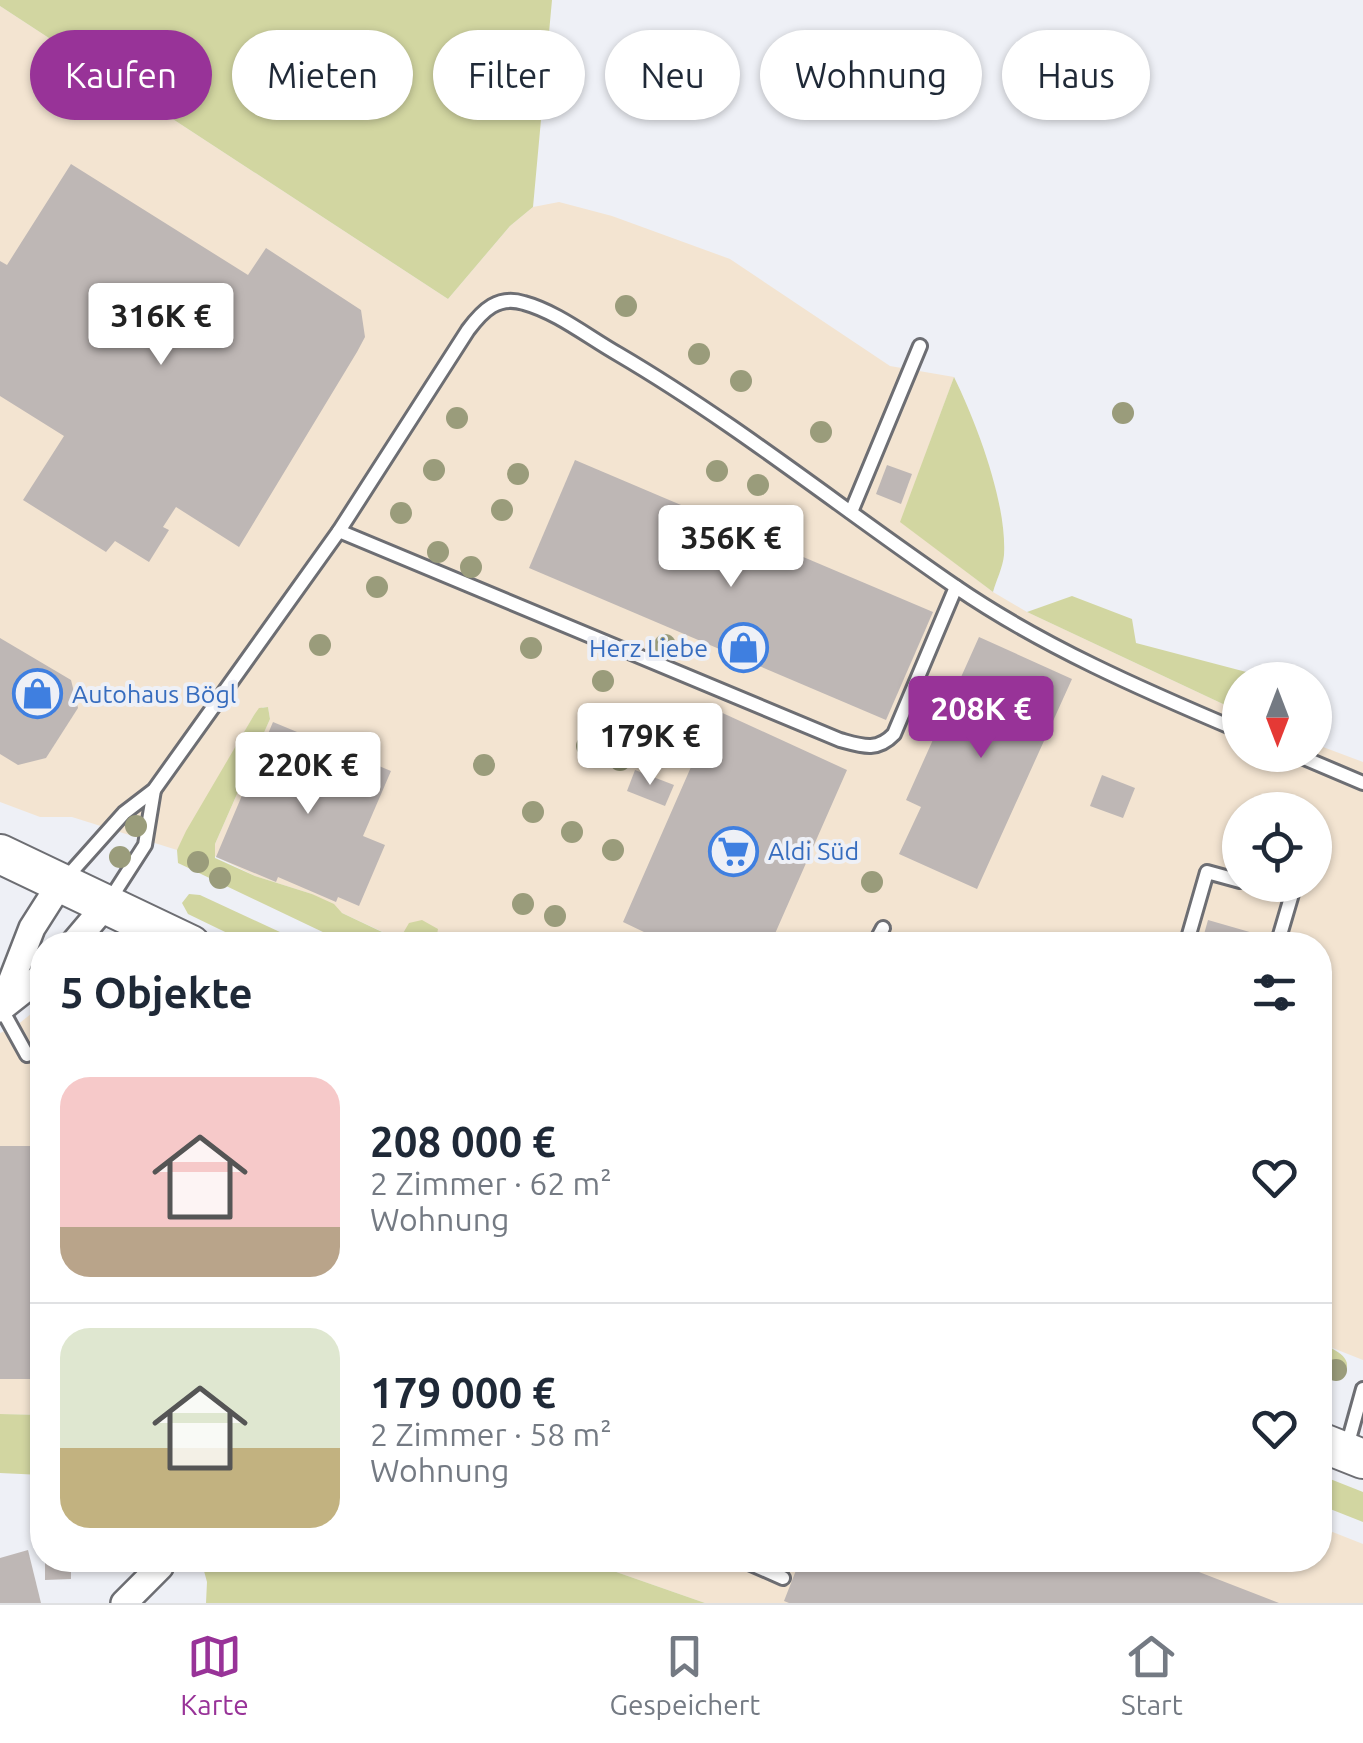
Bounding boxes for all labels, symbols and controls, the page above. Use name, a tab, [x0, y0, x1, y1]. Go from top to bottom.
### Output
chip: Kaufen	[30, 30, 212, 120]
chip: Mieten	[232, 30, 413, 120]
chip: Filter	[433, 30, 585, 120]
chip: Neu	[605, 30, 740, 120]
chip: Wohnung	[760, 30, 982, 120]
chip: Haus	[1002, 30, 1150, 120]
pin: 316K €	[80, 283, 242, 368]
text: 316K €	[110, 297, 212, 333]
pin: 356K €	[650, 505, 812, 590]
text: 356K €	[680, 519, 782, 555]
shop icon: Herz Liebe	[717, 622, 769, 674]
place label: Herz Liebe	[589, 634, 708, 662]
north arrow	[1222, 662, 1332, 772]
map controls	[1222, 662, 1332, 902]
shop icon: Autohaus Bögl	[11, 668, 63, 720]
pin: 208K €	[900, 676, 1062, 761]
place label: Autohaus Bögl	[72, 680, 236, 708]
text: 208K €	[930, 690, 1032, 726]
pin: 179K €	[569, 703, 731, 788]
text: 179K €	[599, 717, 701, 753]
pin: 220K €	[227, 732, 389, 817]
text: 220K €	[257, 746, 359, 782]
button: locate	[1222, 792, 1332, 902]
supermarket icon: Aldi Süd	[707, 825, 759, 877]
place label: Aldi Süd	[768, 837, 859, 865]
icon: filters	[1247, 965, 1302, 1020]
text: 5 Objekte	[60, 969, 253, 1016]
icon: home	[140, 1117, 260, 1237]
text: 208 000 €	[370, 1118, 556, 1165]
icon: heart	[1247, 1150, 1302, 1205]
text: 2 Zimmer · 62 m²	[370, 1165, 612, 1201]
text: Wohnung	[370, 1201, 509, 1237]
icon: home	[140, 1368, 260, 1488]
text: 179 000 €	[370, 1369, 556, 1416]
icon: heart	[1247, 1401, 1302, 1456]
text: 2 Zimmer · 58 m²	[370, 1416, 612, 1452]
text: Wohnung	[370, 1452, 509, 1488]
tab: Karte	[180, 1629, 249, 1720]
tab: Gespeichert	[609, 1629, 760, 1720]
tab: Start	[1121, 1629, 1183, 1720]

